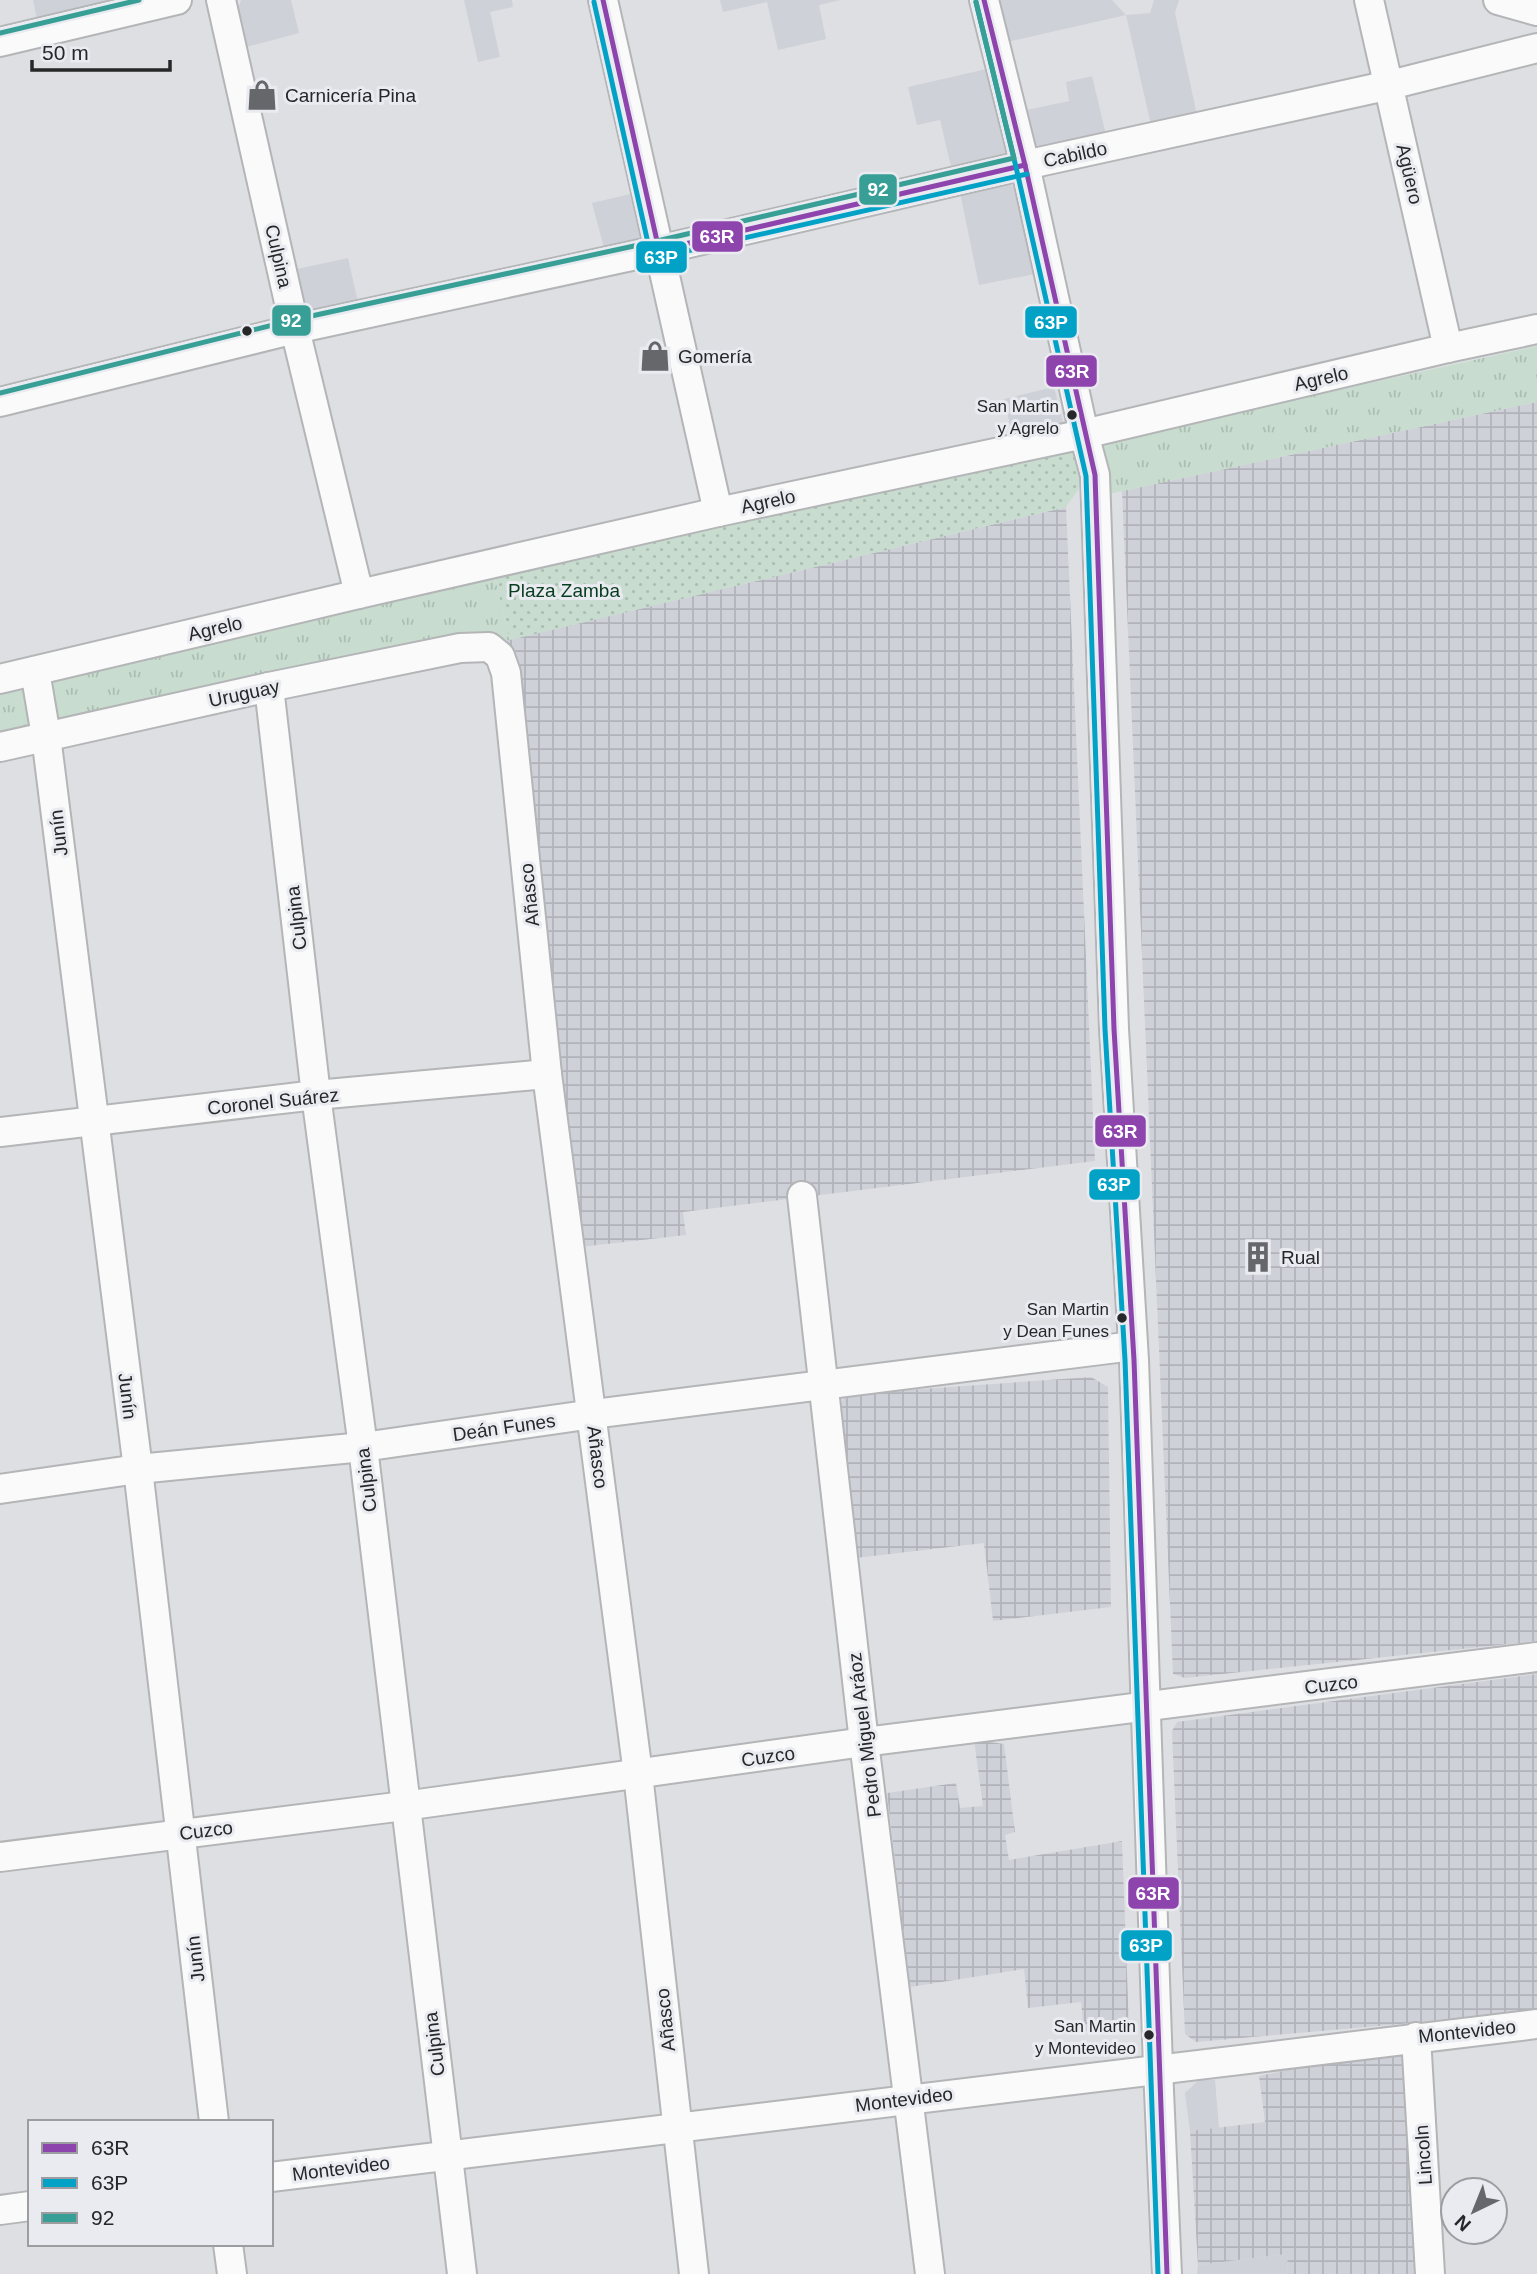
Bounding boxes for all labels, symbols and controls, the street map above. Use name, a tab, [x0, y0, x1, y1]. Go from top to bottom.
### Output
scale bar	[32, 28, 170, 72]
text: 50 m	[42, 41, 89, 64]
shop icon: Carnicería Pina	[245, 78, 279, 112]
place label: Carnicería Pina	[285, 85, 416, 106]
street label: Cabildo	[1041, 138, 1109, 171]
street label: Agüero	[1392, 142, 1427, 206]
line badge: 92	[858, 173, 898, 206]
text: 92	[867, 179, 889, 200]
line badge: 63R	[691, 220, 744, 253]
street label: Culpina	[261, 222, 296, 290]
text: 63R	[700, 226, 735, 247]
line badge: 63P	[635, 240, 688, 274]
text: 63P	[644, 247, 678, 268]
line badge: 92	[271, 304, 312, 337]
line badge: 63P	[1024, 305, 1078, 339]
text: 92	[280, 310, 302, 331]
text: 63P	[1034, 312, 1068, 333]
unlabelled marker	[240, 324, 254, 338]
shop icon: Gomería	[638, 339, 672, 373]
place label: Gomería	[678, 346, 752, 367]
line badge: 63R	[1045, 354, 1098, 388]
text: 63R	[1055, 361, 1090, 382]
street label: Agrelo	[1292, 362, 1350, 395]
place label: San Martin y Agrelo	[977, 397, 1059, 438]
marker: San Martin y Agrelo	[1065, 408, 1079, 422]
street label: Agrelo	[739, 486, 797, 517]
park label: Plaza Zamba	[508, 580, 620, 601]
street label: Agrelo	[186, 612, 244, 645]
street label: Uruguay	[207, 676, 282, 711]
street label: Junín	[45, 809, 72, 857]
street label: Añasco	[516, 862, 543, 928]
street label: Culpina	[282, 884, 311, 951]
street label: Coronel Suárez	[206, 1084, 340, 1119]
line badge: 63R	[1094, 1114, 1147, 1148]
text: 63R	[1103, 1121, 1138, 1142]
line badge: 63P	[1088, 1168, 1141, 1201]
text: 63P	[1097, 1174, 1131, 1195]
building icon: Rual	[1241, 1240, 1275, 1274]
place label: Rual	[1281, 1247, 1320, 1268]
place label: San Martin y Dean Funes	[1003, 1300, 1109, 1341]
marker: San Martin y Dean Funes	[1115, 1311, 1129, 1325]
street label: Junín	[114, 1372, 141, 1420]
street label: Deán Funes	[451, 1410, 557, 1445]
street label: Añasco	[583, 1424, 612, 1490]
street label: Culpina	[352, 1446, 381, 1513]
street label: Pedro Miguel Aráoz	[844, 1651, 885, 1819]
street label: Cuzco	[1303, 1671, 1359, 1698]
street label: Cuzco	[740, 1742, 796, 1771]
street label: Cuzco	[178, 1817, 234, 1844]
line badge: 63R	[1127, 1876, 1180, 1910]
text: 63R	[1136, 1883, 1171, 1904]
line badge: 63P	[1120, 1929, 1173, 1962]
street label: Junín	[182, 1935, 209, 1983]
text: 63P	[1129, 1935, 1163, 1956]
street label: Añasco	[652, 1987, 679, 2053]
street label: Culpina	[420, 2010, 449, 2077]
street label: Montevideo	[1417, 2016, 1517, 2047]
place label: San Martin y Montevideo	[1035, 2017, 1136, 2058]
marker: San Martin y Montevideo	[1142, 2028, 1156, 2042]
street label: Montevideo	[854, 2083, 954, 2116]
legend	[28, 2120, 273, 2246]
street label: Lincoln	[1411, 2124, 1436, 2186]
text: 63R	[91, 2136, 130, 2159]
street label: Montevideo	[291, 2152, 391, 2185]
text: 63P	[91, 2171, 128, 2194]
north arrow	[1439, 2176, 1509, 2246]
text: 92	[91, 2206, 114, 2229]
text: N	[1451, 2211, 1475, 2235]

